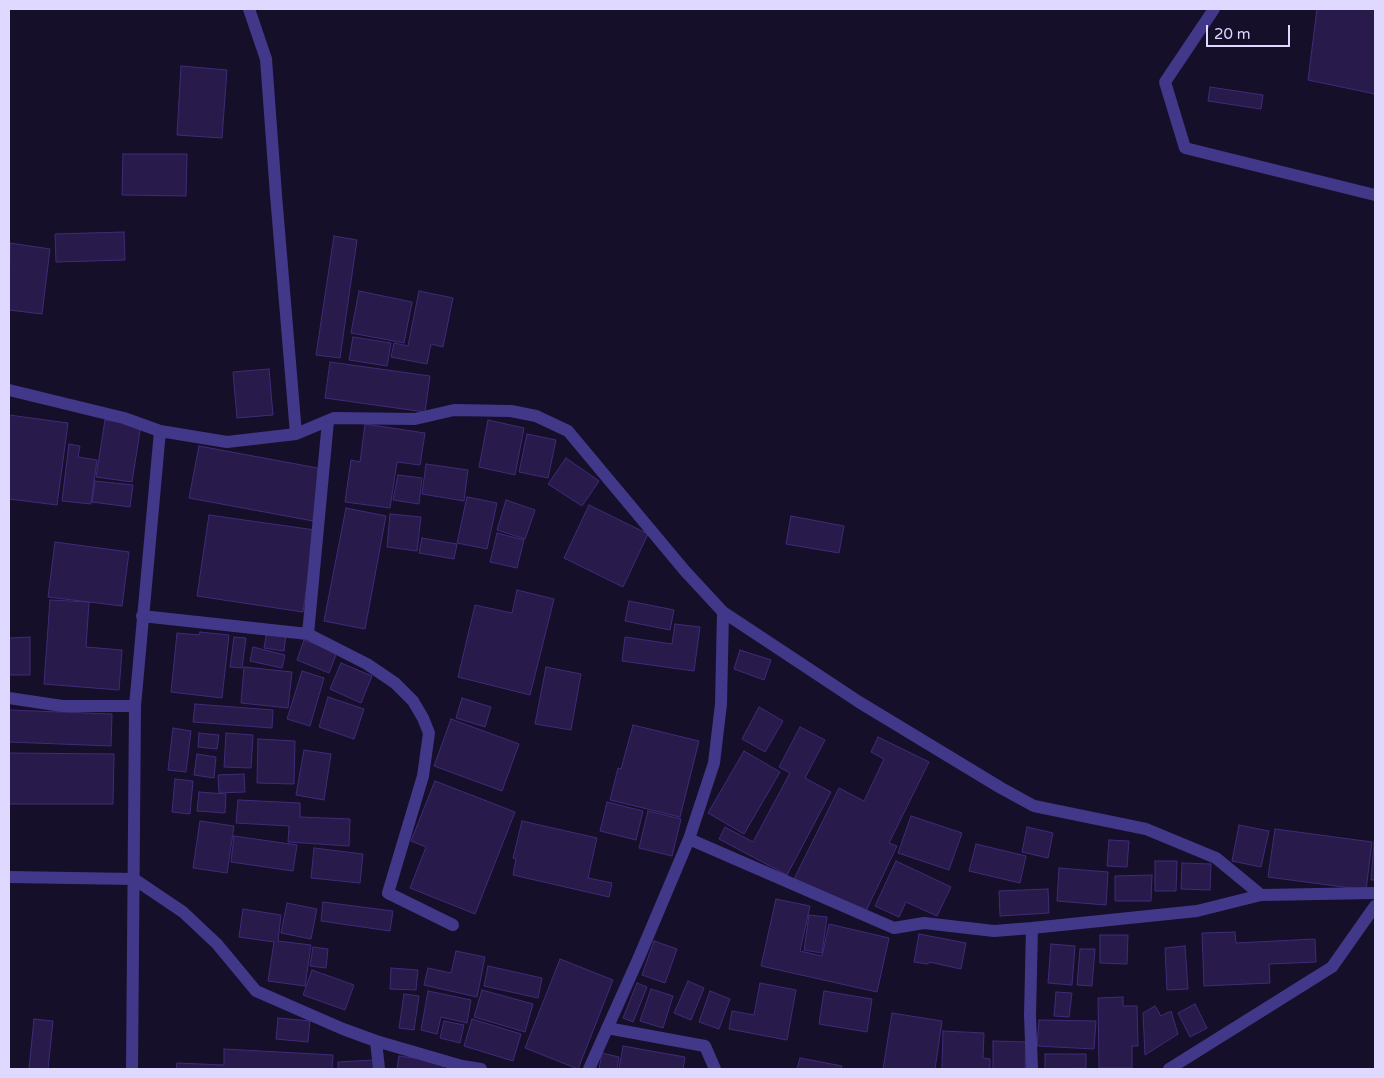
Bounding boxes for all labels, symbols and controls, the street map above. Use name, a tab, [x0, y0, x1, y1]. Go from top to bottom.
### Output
scale bar	[1209, 15, 1293, 47]
text: 20 m	[1214, 25, 1251, 43]

